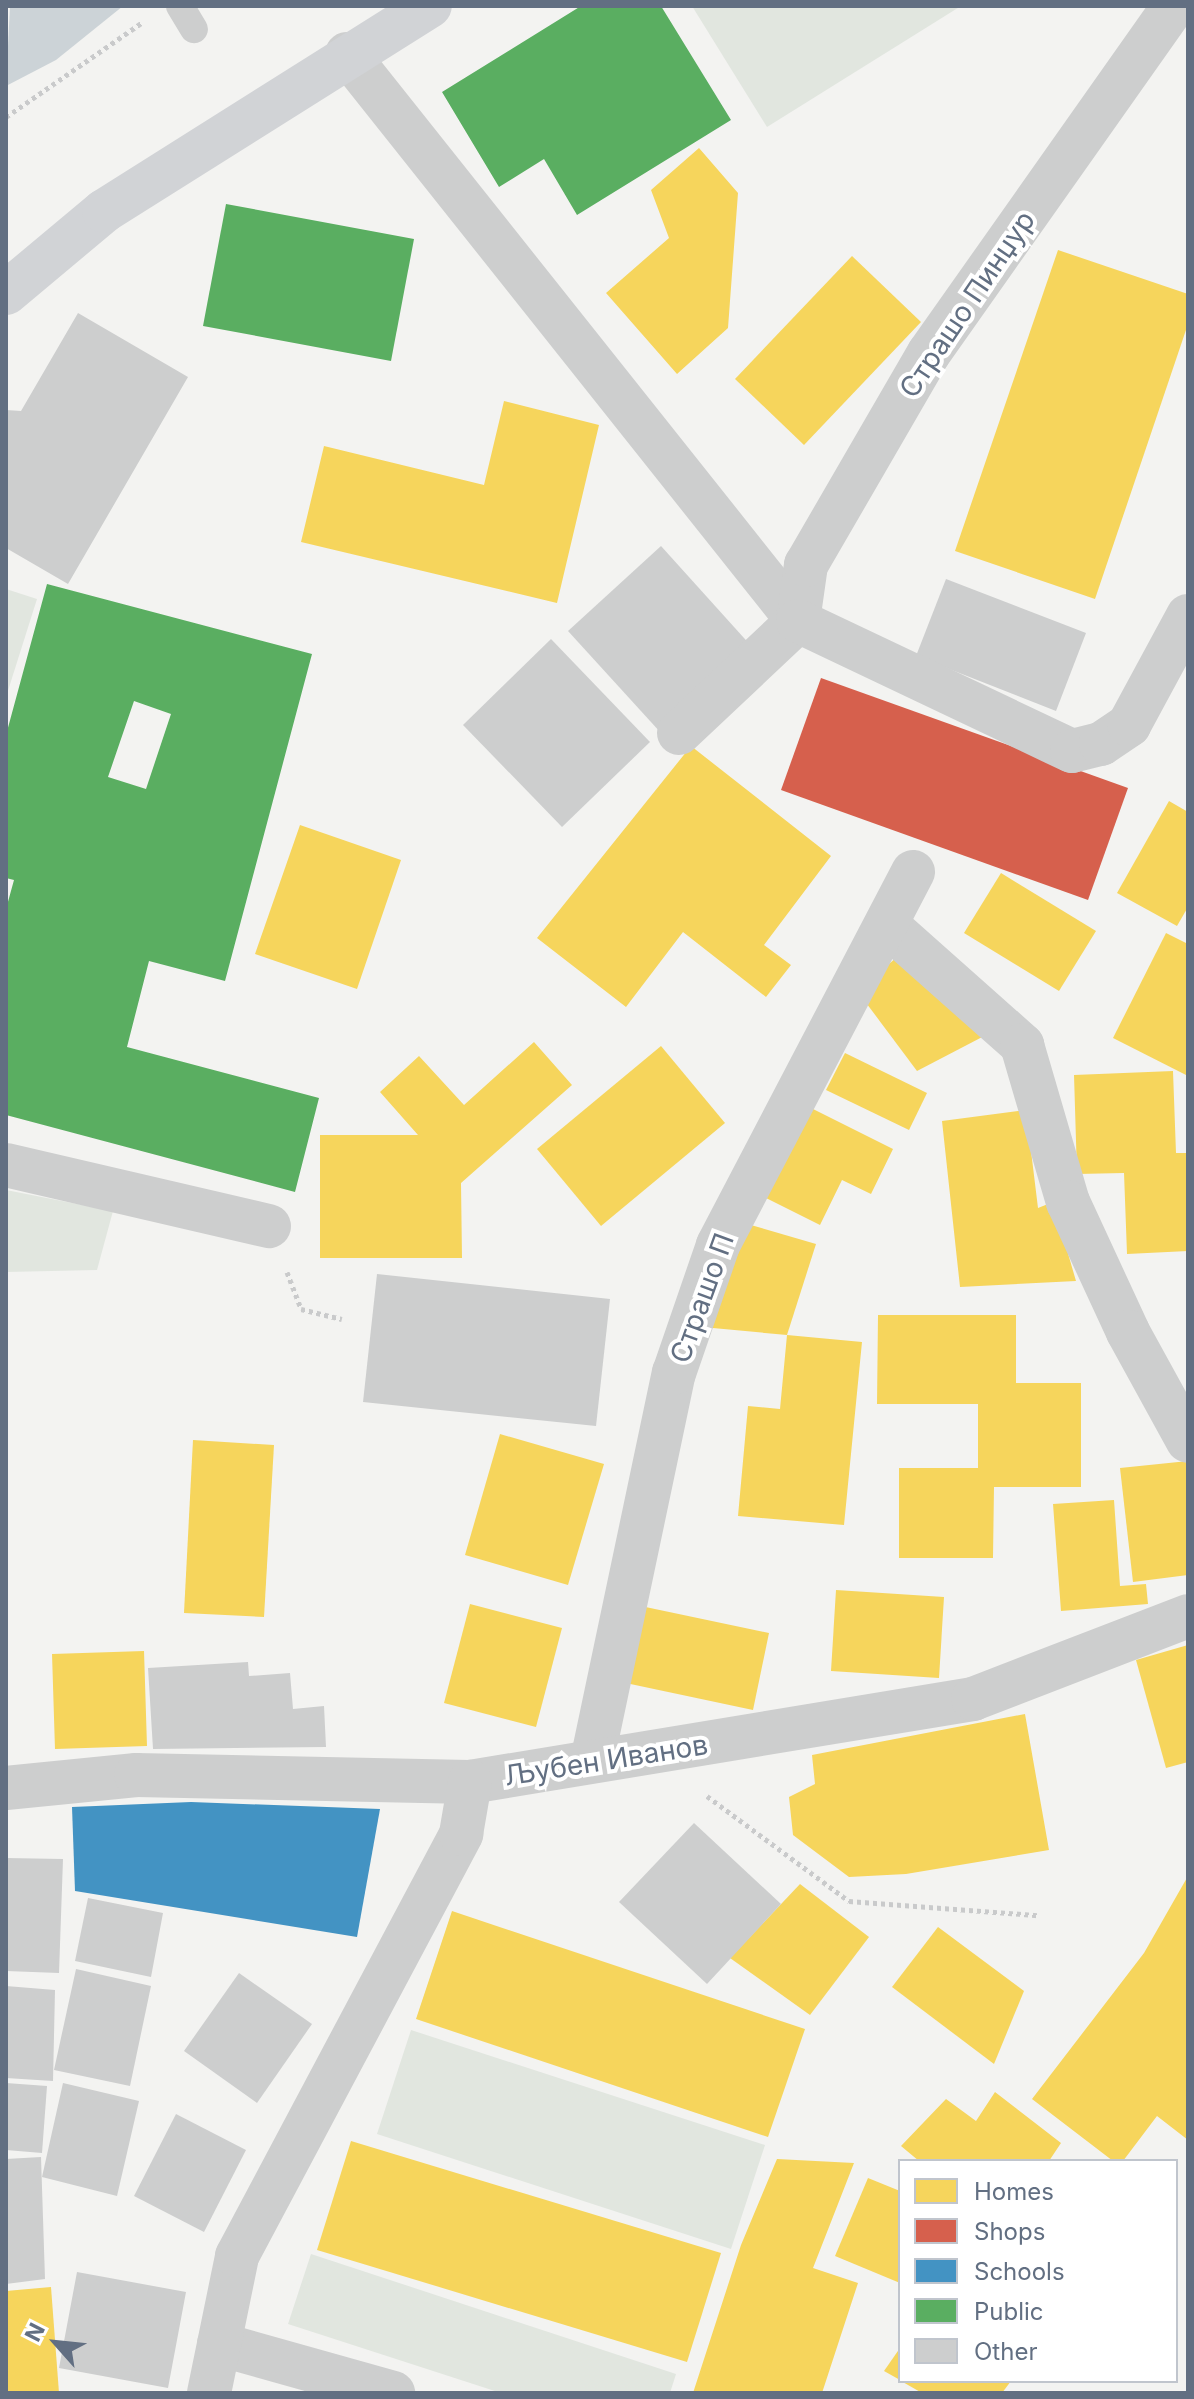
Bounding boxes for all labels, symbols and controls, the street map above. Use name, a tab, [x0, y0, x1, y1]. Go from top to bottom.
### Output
street label: Страшо Пинџур	[892, 204, 1042, 404]
street label: Страшо П	[663, 1229, 741, 1367]
street label: Љубен Иванов	[502, 1727, 710, 1793]
legend	[898, 2159, 1178, 2383]
text: Homes	[974, 2177, 1054, 2206]
text: Shops	[974, 2217, 1045, 2246]
text: Schools	[974, 2257, 1065, 2286]
text: Public	[974, 2297, 1044, 2326]
north arrow	[16, 2303, 96, 2383]
text: N	[19, 2319, 50, 2345]
text: Other	[974, 2337, 1037, 2366]

